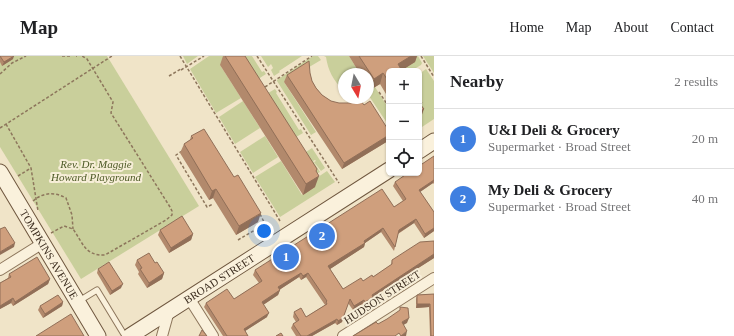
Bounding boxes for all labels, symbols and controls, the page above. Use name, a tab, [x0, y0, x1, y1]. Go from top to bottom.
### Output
text: Map	[20, 17, 58, 38]
text: Home	[510, 20, 544, 35]
text: Map	[566, 20, 591, 35]
text: About	[613, 20, 648, 35]
text: Contact	[670, 20, 714, 35]
north arrow	[338, 68, 374, 104]
map controls	[386, 68, 422, 176]
button: +	[386, 68, 422, 104]
text: Nearby	[450, 72, 504, 91]
text: 2 results	[674, 74, 718, 89]
button: −	[386, 104, 422, 140]
text: U&I Deli & Grocery	[488, 122, 620, 138]
text: 1	[460, 131, 466, 146]
text: 20 m	[692, 131, 718, 146]
text: Supermarket · Broad Street	[488, 139, 631, 154]
button: locate	[386, 140, 422, 176]
park label: Rev. Dr. Maggie Howard Playground	[50, 158, 141, 183]
text: My Deli & Grocery	[488, 182, 612, 198]
text: 2	[460, 191, 466, 206]
text: 40 m	[692, 191, 718, 206]
text: Supermarket · Broad Street	[488, 199, 631, 214]
street label: TOMPKINS AVENUE	[18, 208, 81, 302]
your location	[254, 221, 274, 241]
pin: 2	[309, 221, 335, 251]
pin: 1	[273, 242, 299, 272]
street label: BROAD STREET	[182, 252, 257, 306]
street label: HUDSON STREET	[341, 268, 423, 326]

